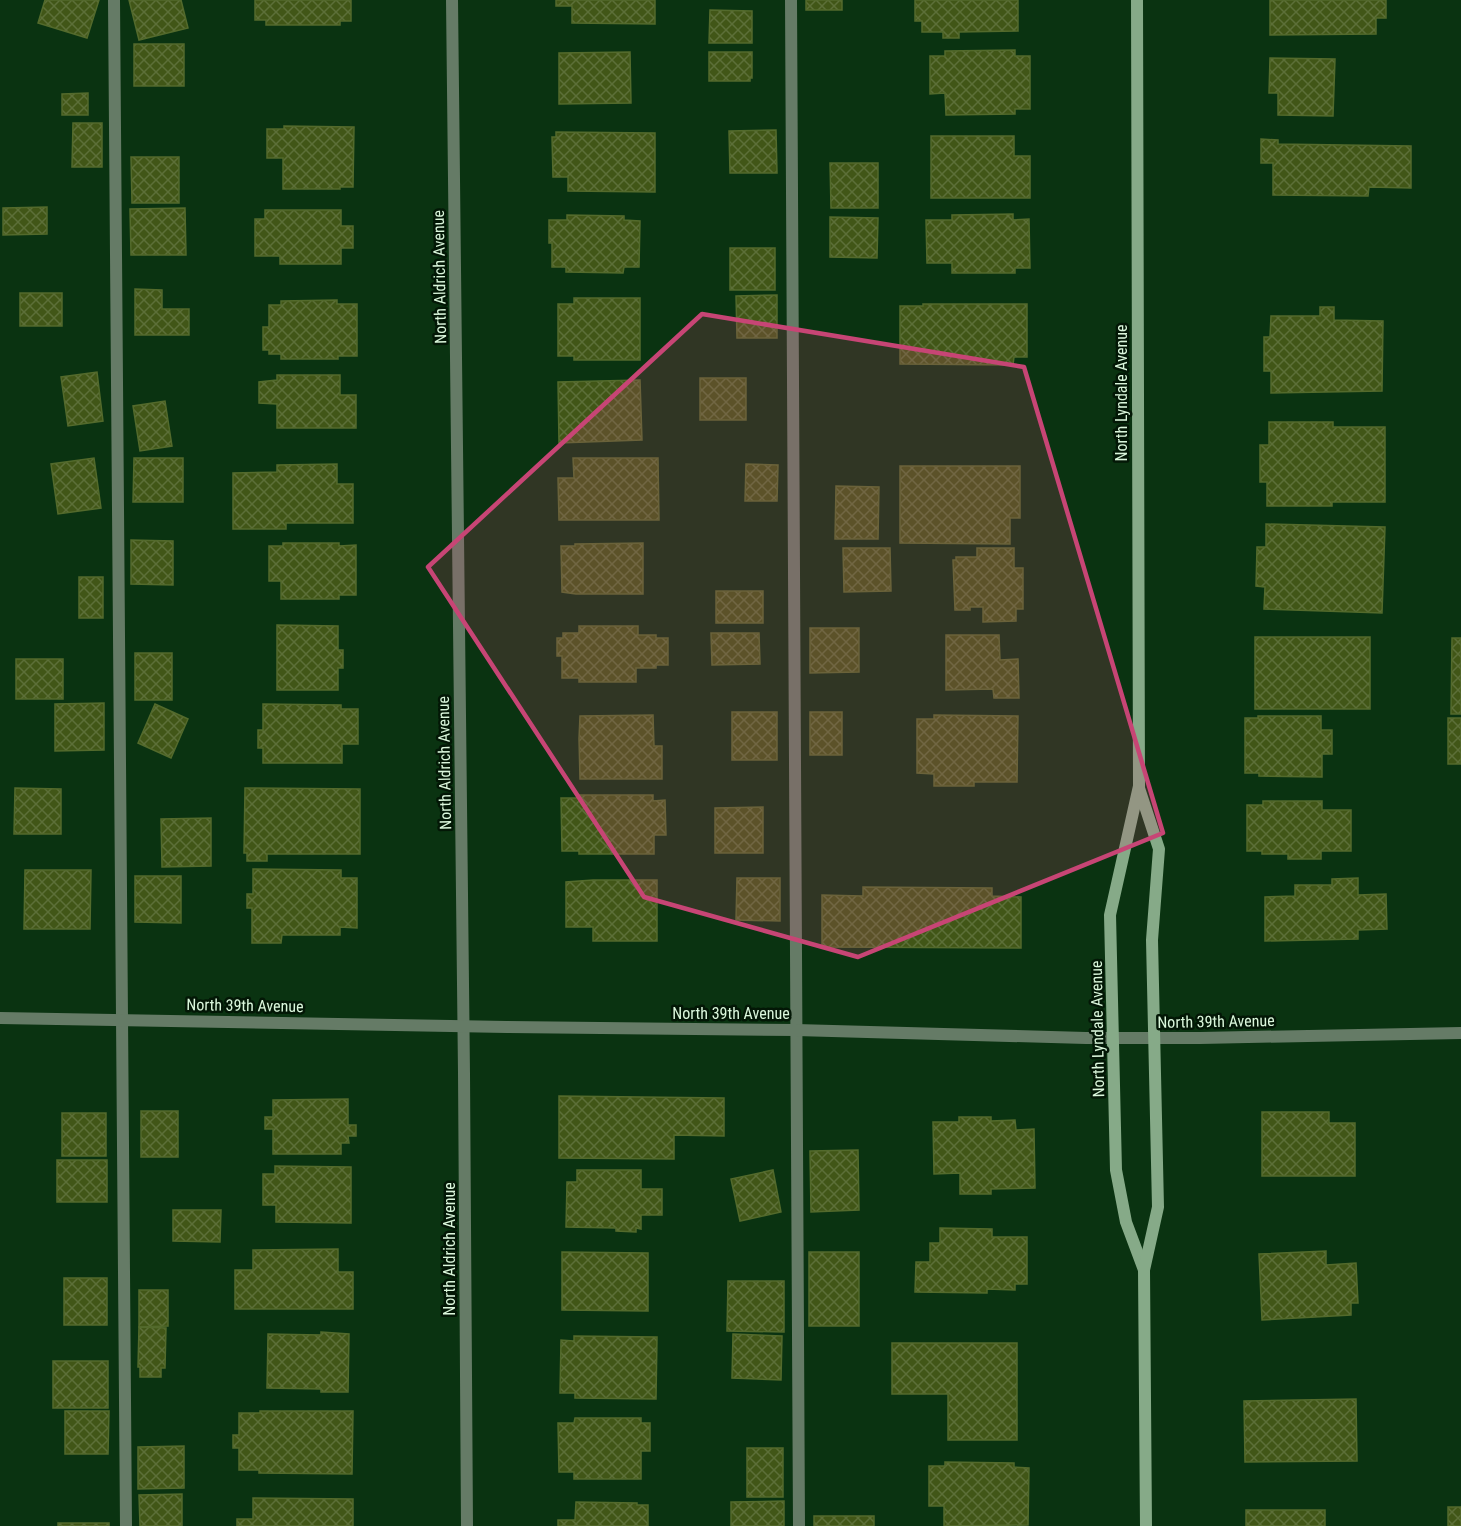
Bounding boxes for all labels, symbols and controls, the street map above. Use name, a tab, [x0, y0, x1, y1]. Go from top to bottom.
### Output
street label: North Aldrich Avenue	[429, 210, 450, 344]
street label: North Lyndale Avenue	[1112, 325, 1131, 461]
street label: North Aldrich Avenue	[434, 696, 455, 830]
street label: North Lyndale Avenue	[1087, 960, 1108, 1098]
street label: North 39th Avenue	[186, 995, 304, 1016]
street label: North 39th Avenue	[672, 1004, 790, 1023]
street label: North 39th Avenue	[1157, 1011, 1275, 1032]
street label: North Aldrich Avenue	[440, 1182, 459, 1316]

